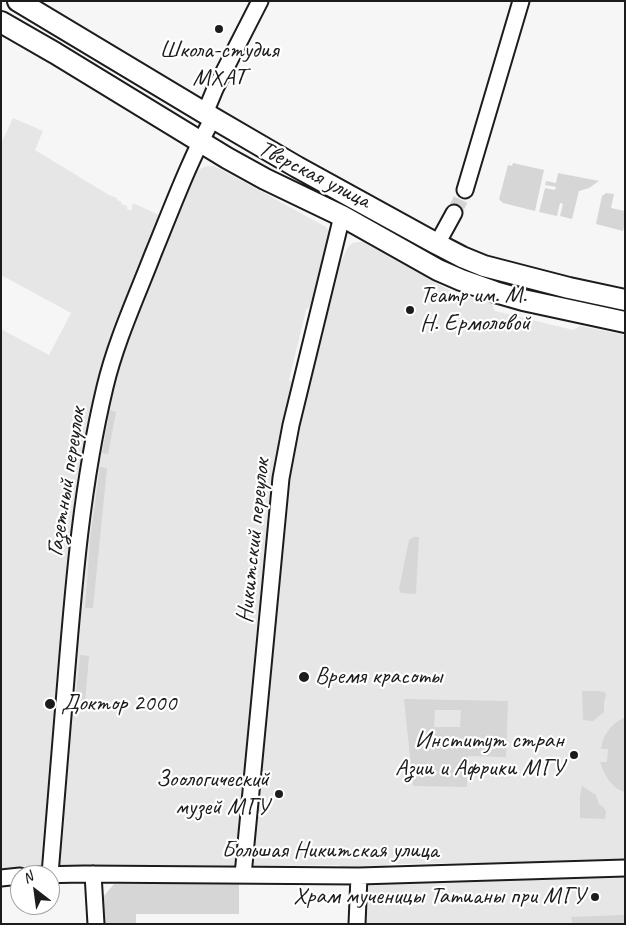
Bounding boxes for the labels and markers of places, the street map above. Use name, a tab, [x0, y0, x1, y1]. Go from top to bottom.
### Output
marker: Школа-студия МХАТ	[213, 23, 225, 35]
place label: Школа-студия МХАТ	[160, 37, 278, 93]
place label: Театр им. М. Н. Ермоловой	[420, 282, 530, 338]
marker: Театр им. М. Н. Ермоловой	[404, 304, 416, 316]
place label: Время красоты	[315, 663, 442, 691]
marker: Время красоты	[297, 670, 311, 684]
place label: Доктор 2000	[61, 690, 176, 718]
marker: Доктор 2000	[43, 697, 57, 711]
place label: Институт стран Азии и Африки МГУ	[395, 727, 564, 783]
marker: Институт стран Азии и Африки МГУ	[568, 749, 580, 761]
place label: Зоологический музей МГУ	[156, 766, 269, 822]
marker: Зоологический музей МГУ	[273, 788, 285, 800]
place label: Храм мученицы Татианы при МГУ	[293, 883, 585, 911]
marker: Храм мученицы Татианы при МГУ	[589, 891, 601, 903]

